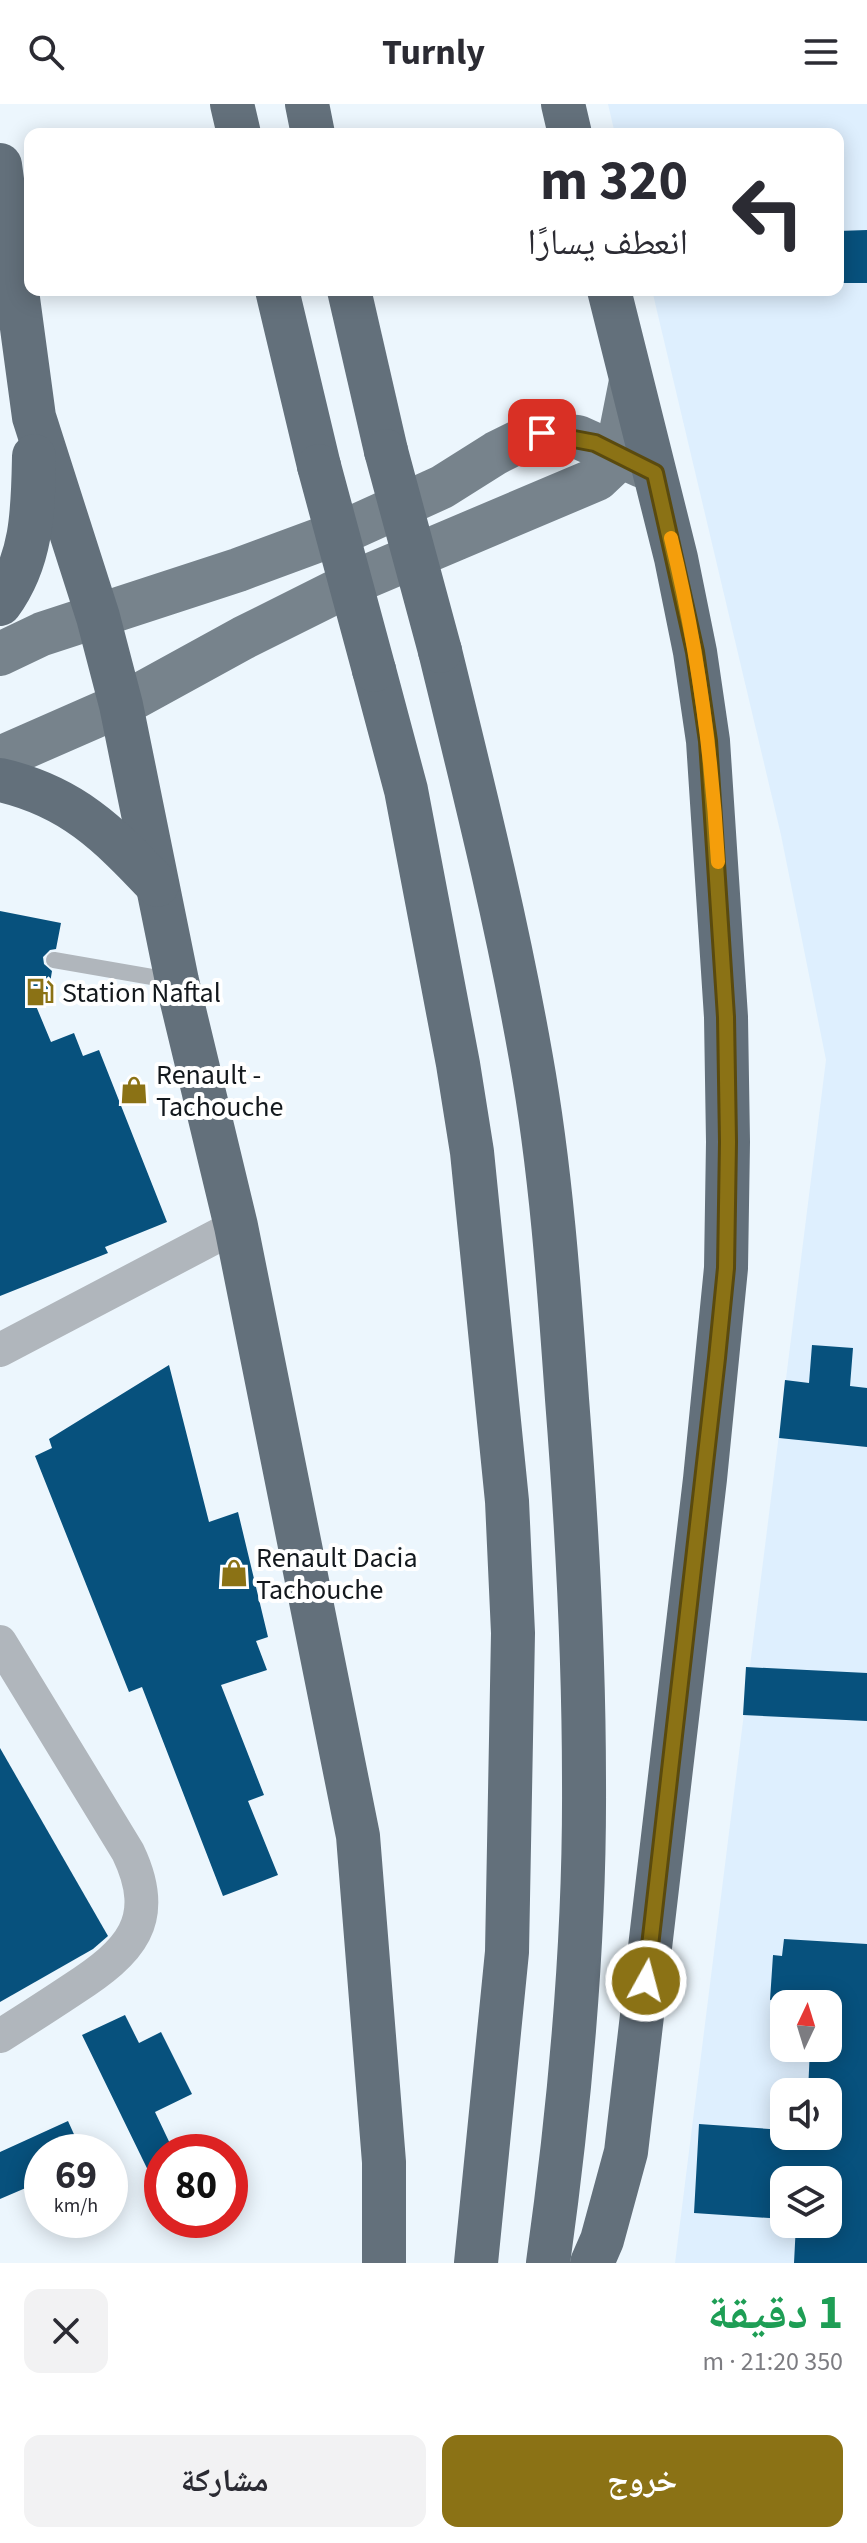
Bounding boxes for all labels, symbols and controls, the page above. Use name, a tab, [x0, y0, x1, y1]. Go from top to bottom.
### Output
text: Turnly	[382, 27, 485, 78]
icon: search	[24, 30, 68, 74]
icon: menu	[799, 30, 843, 74]
text: 320 m	[540, 142, 688, 221]
icon: left	[716, 160, 820, 264]
text: انعطف يسارًا	[528, 217, 688, 268]
pin	[508, 399, 576, 467]
icon: arrive	[520, 411, 564, 455]
place label: Station Naftal	[62, 973, 221, 1013]
fuel station icon: Station Naftal	[25, 977, 55, 1007]
place label: Renault - Tachouche	[156, 1055, 283, 1127]
shop icon: Renault - Tachouche	[119, 1075, 149, 1105]
place label: Renault Dacia Tachouche	[256, 1538, 418, 1610]
shop icon: Renault Dacia Tachouche	[219, 1558, 249, 1588]
position arrow	[604, 1939, 688, 2023]
north arrow	[770, 1990, 842, 2062]
map controls	[770, 1990, 842, 2238]
button: sound	[770, 2078, 842, 2150]
speed limit sign: 80	[144, 2134, 248, 2238]
text: 69	[55, 2147, 97, 2204]
button: layers	[770, 2166, 842, 2238]
text: km/h	[54, 2192, 98, 2220]
text: 1 دقيقة	[707, 2279, 843, 2347]
button: close	[24, 2289, 108, 2373]
text: 350 m · 21:20	[702, 2343, 843, 2380]
button: مشاركة	[24, 2435, 426, 2527]
button: خروج	[442, 2435, 843, 2527]

